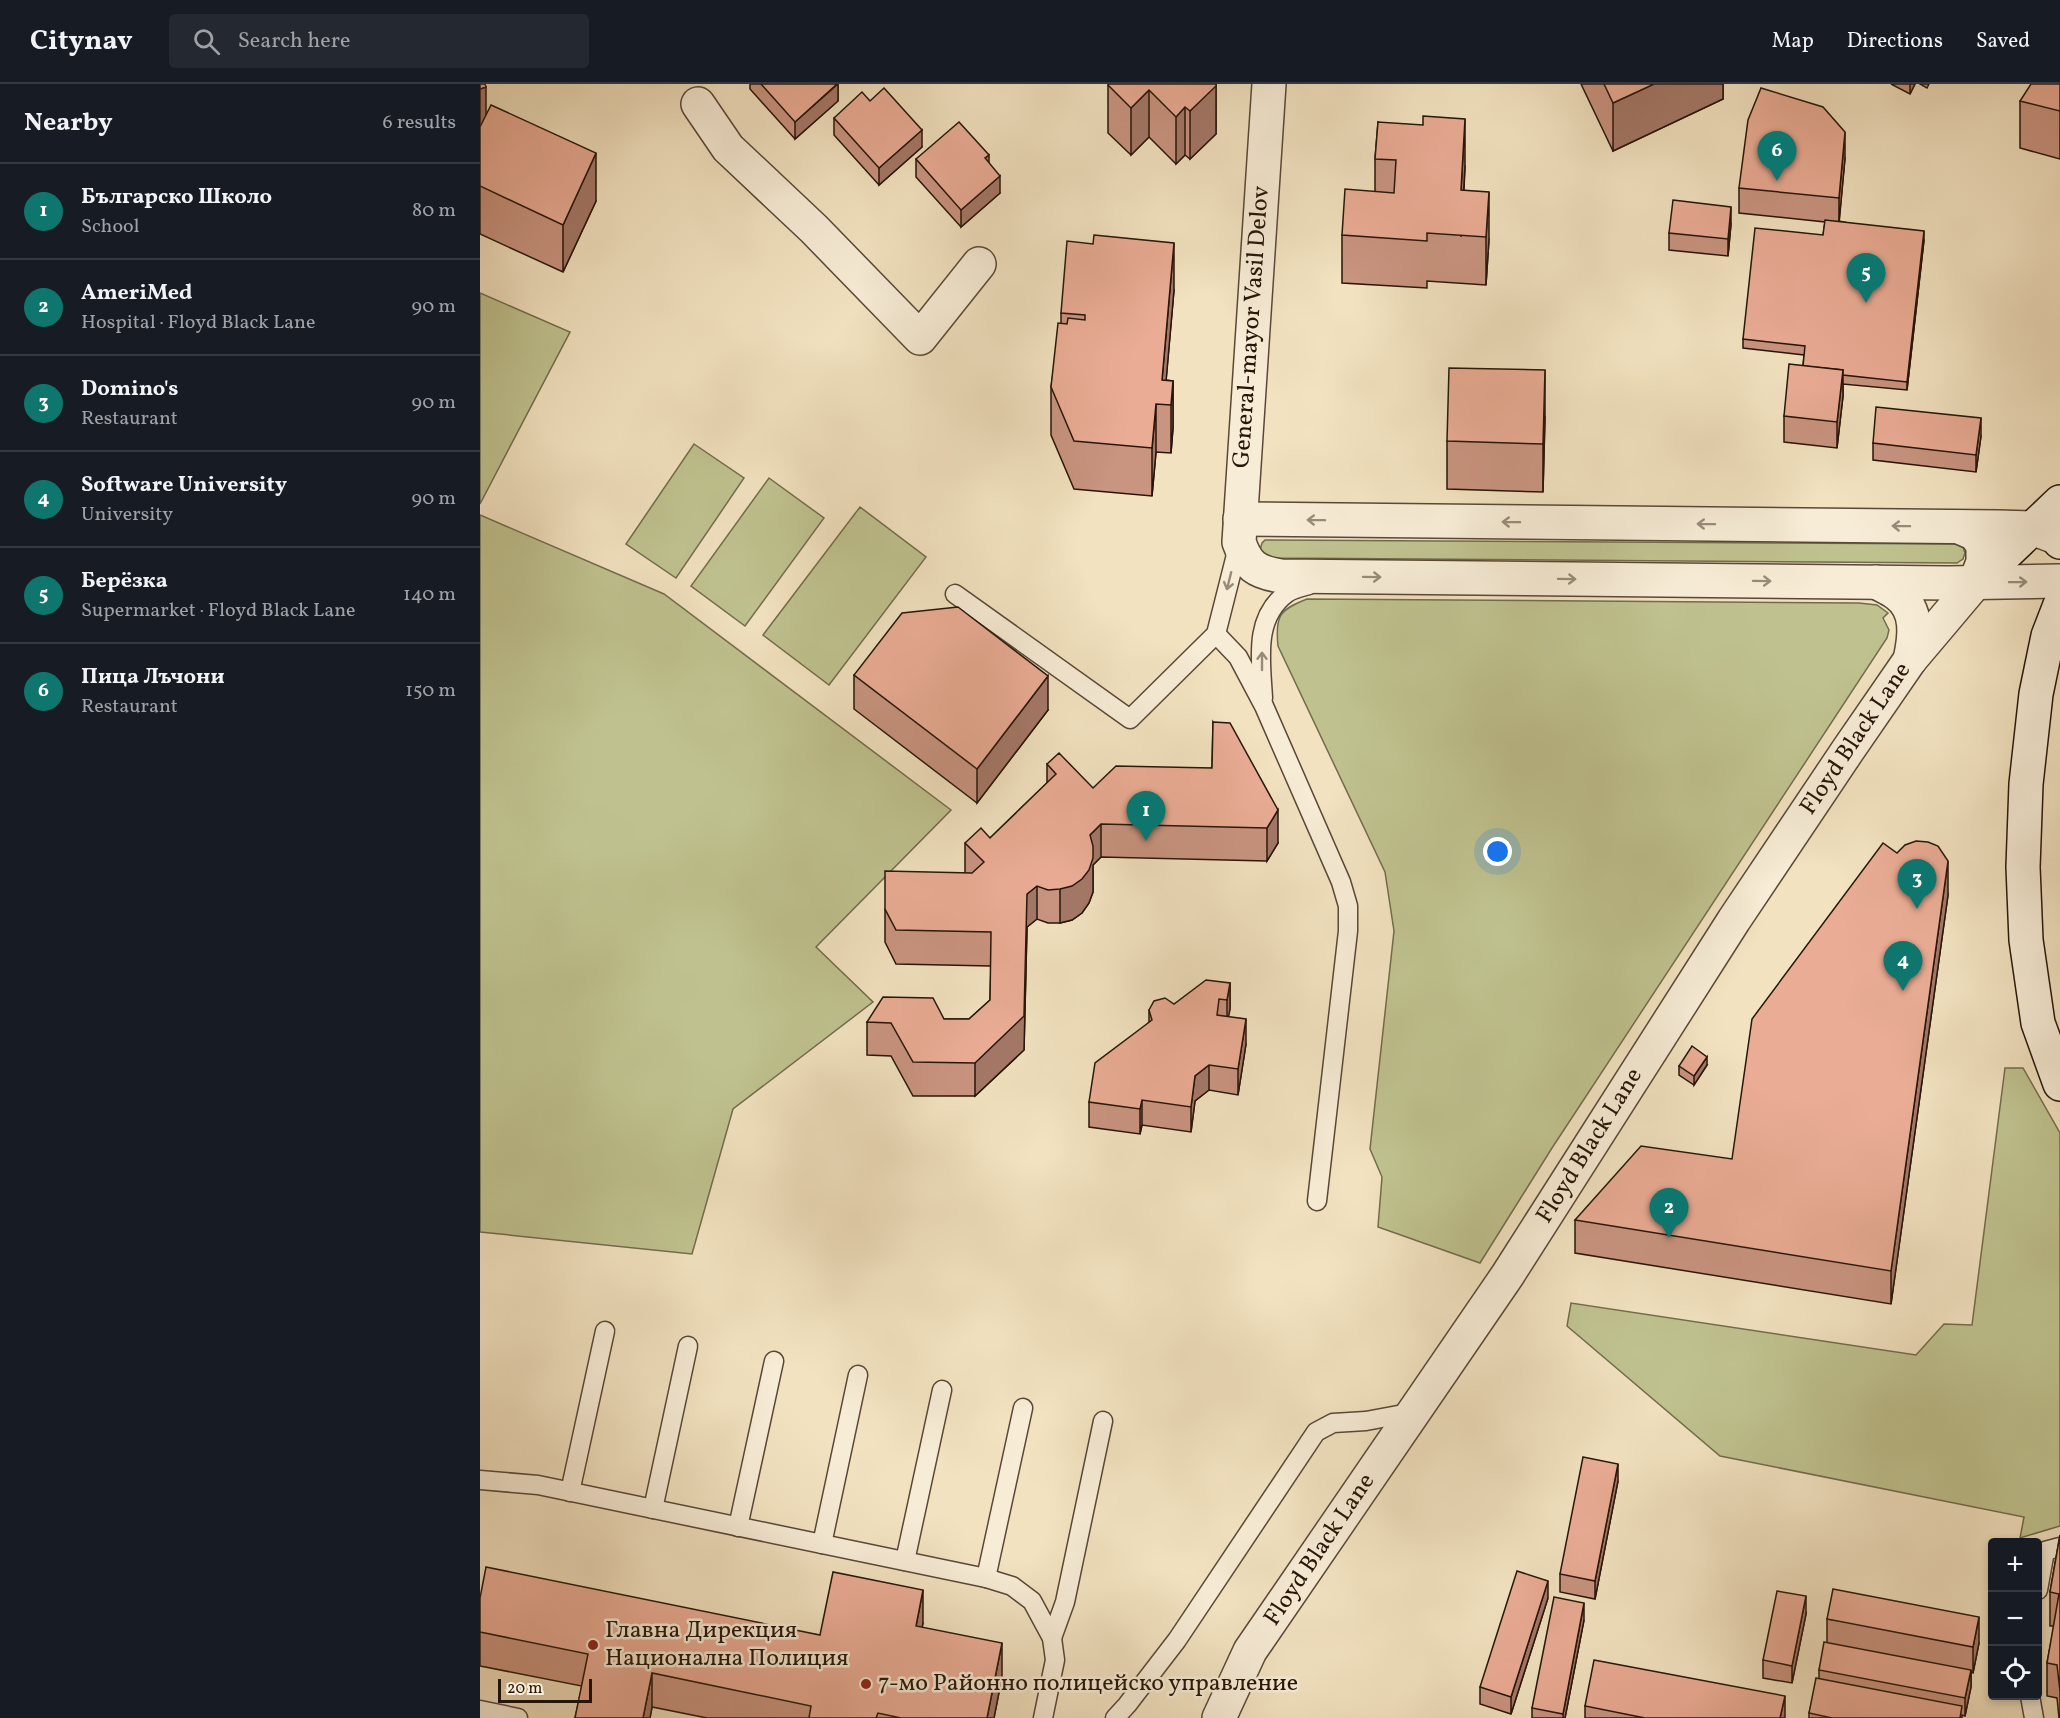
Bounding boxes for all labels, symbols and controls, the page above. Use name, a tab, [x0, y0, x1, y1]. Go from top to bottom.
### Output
search box	[169, 14, 589, 68]
text: Citynav	[30, 22, 133, 61]
icon: search	[190, 25, 223, 58]
text: Search here	[238, 26, 350, 57]
text: Map	[1772, 27, 1814, 56]
text: Directions	[1847, 27, 1943, 56]
text: Saved	[1976, 27, 2030, 56]
text: Nearby	[24, 105, 113, 141]
text: 6 results	[383, 109, 456, 137]
pin: 6	[1758, 132, 1796, 181]
text: Българско Школо	[81, 182, 272, 213]
street label: General-mayor Vasil Delov	[1225, 184, 1279, 469]
text: 1	[39, 197, 48, 225]
text: 80 m	[412, 197, 456, 225]
text: School	[81, 213, 139, 241]
pin: 5	[1846, 254, 1886, 303]
text: AmeriMed	[81, 278, 192, 309]
text: 2	[38, 293, 49, 321]
text: 90 m	[412, 293, 456, 321]
text: Hospital · Floyd Black Lane	[81, 309, 315, 337]
text: Domino's	[81, 374, 178, 405]
text: 3	[38, 389, 49, 417]
text: 90 m	[412, 389, 456, 417]
text: Restaurant	[81, 405, 178, 433]
text: Software University	[81, 470, 287, 501]
text: 4	[37, 485, 50, 513]
text: 90 m	[412, 485, 456, 513]
text: University	[81, 501, 173, 529]
one-way arrow	[1306, 514, 1326, 525]
one-way arrow	[1501, 516, 1521, 528]
one-way arrow	[1696, 518, 1716, 530]
one-way arrow	[1891, 520, 1911, 532]
text: Берёзка	[81, 566, 168, 597]
one-way arrow	[1223, 571, 1235, 590]
one-way arrow	[1362, 571, 1382, 583]
one-way arrow	[1557, 573, 1577, 585]
one-way arrow	[1752, 575, 1772, 587]
one-way arrow	[2007, 576, 2027, 588]
text: 5	[39, 581, 48, 609]
text: 140 m	[403, 581, 456, 609]
text: Supermarket · Floyd Black Lane	[81, 597, 356, 625]
one-way arrow	[1256, 652, 1268, 672]
street label: Floyd Black Lane	[1792, 656, 1920, 822]
text: Пица Лъчони	[81, 662, 225, 693]
text: 6	[38, 677, 49, 705]
text: 150 m	[405, 677, 456, 705]
text: Restaurant	[81, 693, 178, 721]
pin: 1	[1126, 792, 1166, 841]
your location	[1483, 837, 1512, 866]
pin: 3	[1898, 860, 1936, 909]
pin: 4	[1884, 942, 1922, 991]
street label: Floyd Black Lane	[1529, 1062, 1651, 1230]
pin: 2	[1650, 1188, 1688, 1238]
street label: Floyd Black Lane	[1256, 1467, 1384, 1633]
map controls	[1988, 1538, 2042, 1700]
button: +	[1988, 1538, 2042, 1592]
button: −	[1988, 1592, 2042, 1646]
place label: Главна Дирекция Национална Полиция	[605, 1614, 849, 1676]
marker: Главна Дирекция Национална Полиция	[586, 1638, 600, 1652]
button: locate	[1988, 1646, 2042, 1700]
place label: 7-мо Районно полицейско управление	[878, 1667, 1298, 1701]
scale bar	[498, 1676, 592, 1704]
marker: 7-мо Районно полицейско управление	[859, 1677, 873, 1691]
text: 20 m	[507, 1678, 542, 1700]

